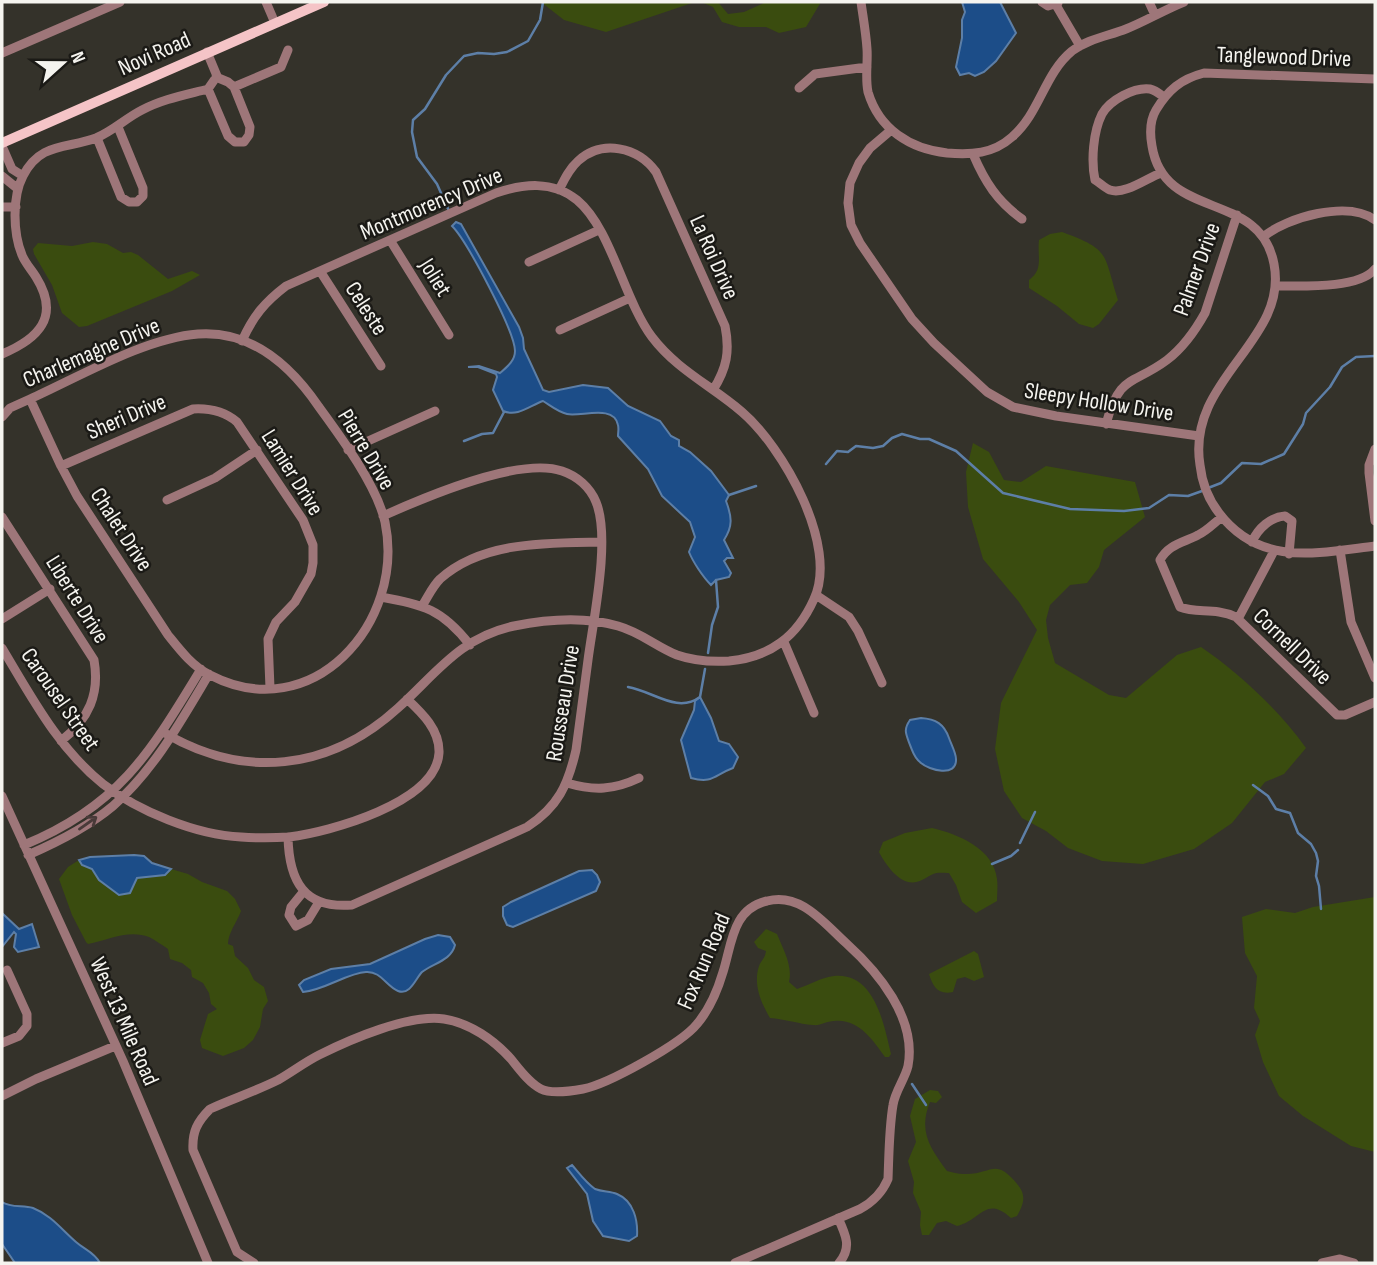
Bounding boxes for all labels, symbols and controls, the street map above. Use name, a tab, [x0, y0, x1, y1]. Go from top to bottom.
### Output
street label: Novi Road	[114, 26, 195, 82]
north arrow	[28, 28, 98, 98]
street label: Tanglewood Drive	[1216, 41, 1352, 73]
text: N	[65, 49, 90, 66]
street label: Montmorency Drive	[356, 161, 507, 246]
street label: La Roi Drive	[683, 211, 745, 304]
street label: Palmer Drive	[1167, 219, 1227, 320]
street label: Joliet	[412, 253, 457, 302]
street label: Celeste	[339, 277, 394, 341]
street label: Charlemagne Drive	[19, 312, 164, 394]
street label: Sleepy Hollow Drive	[1022, 376, 1175, 428]
street label: Sheri Drive	[82, 388, 170, 446]
street label: Pierre Drive	[331, 404, 401, 495]
street label: Lamier Drive	[255, 424, 329, 521]
street label: Chalet Drive	[84, 482, 159, 577]
street label: Liberte Drive	[39, 550, 115, 649]
street label: Cornell Drive	[1247, 602, 1337, 691]
street label: Carousel Street	[15, 643, 106, 756]
street label: Rousseau Drive	[540, 643, 586, 763]
one-way arrow	[78, 816, 98, 830]
street label: Fox Run Road	[671, 909, 737, 1014]
street label: West 13 Mile Road	[83, 953, 165, 1090]

